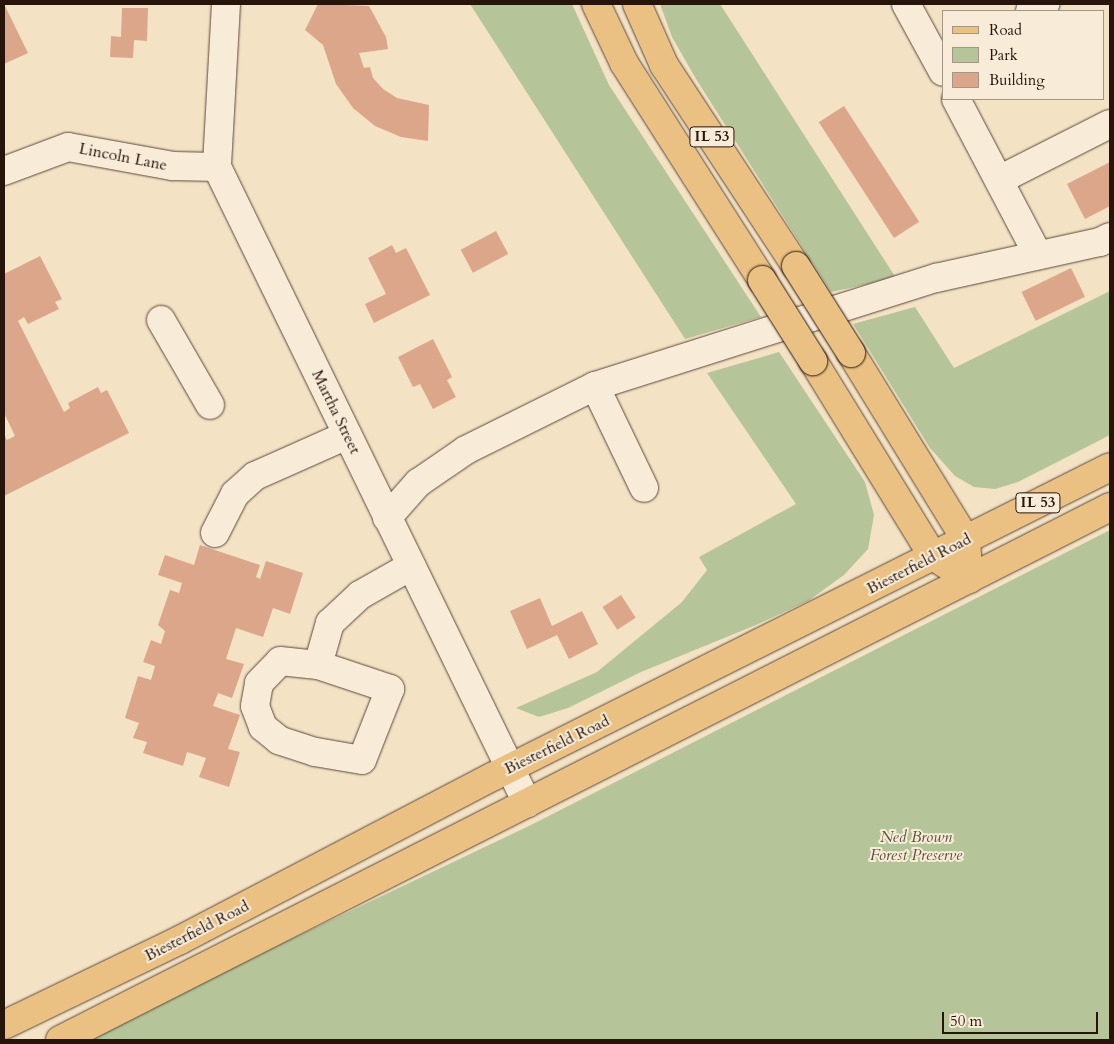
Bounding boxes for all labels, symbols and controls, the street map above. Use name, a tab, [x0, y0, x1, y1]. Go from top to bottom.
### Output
legend	[942, 10, 1104, 100]
text: Road	[989, 20, 1022, 40]
text: Park	[989, 45, 1018, 65]
text: Building	[989, 70, 1045, 90]
road number: IL 53	[688, 124, 736, 150]
street label: Lincoln Lane	[77, 139, 169, 175]
street label: Martha Street	[307, 367, 365, 457]
road number: IL 53	[1014, 490, 1062, 516]
street label: Biesterfield Road	[864, 529, 974, 599]
street label: Biesterfield Road	[501, 711, 613, 779]
park label: Ned Brown Forest Preserve	[870, 827, 962, 865]
street label: Biesterfield Road	[142, 896, 252, 966]
scale bar	[944, 1002, 1100, 1034]
text: 50 m	[950, 1011, 982, 1031]

